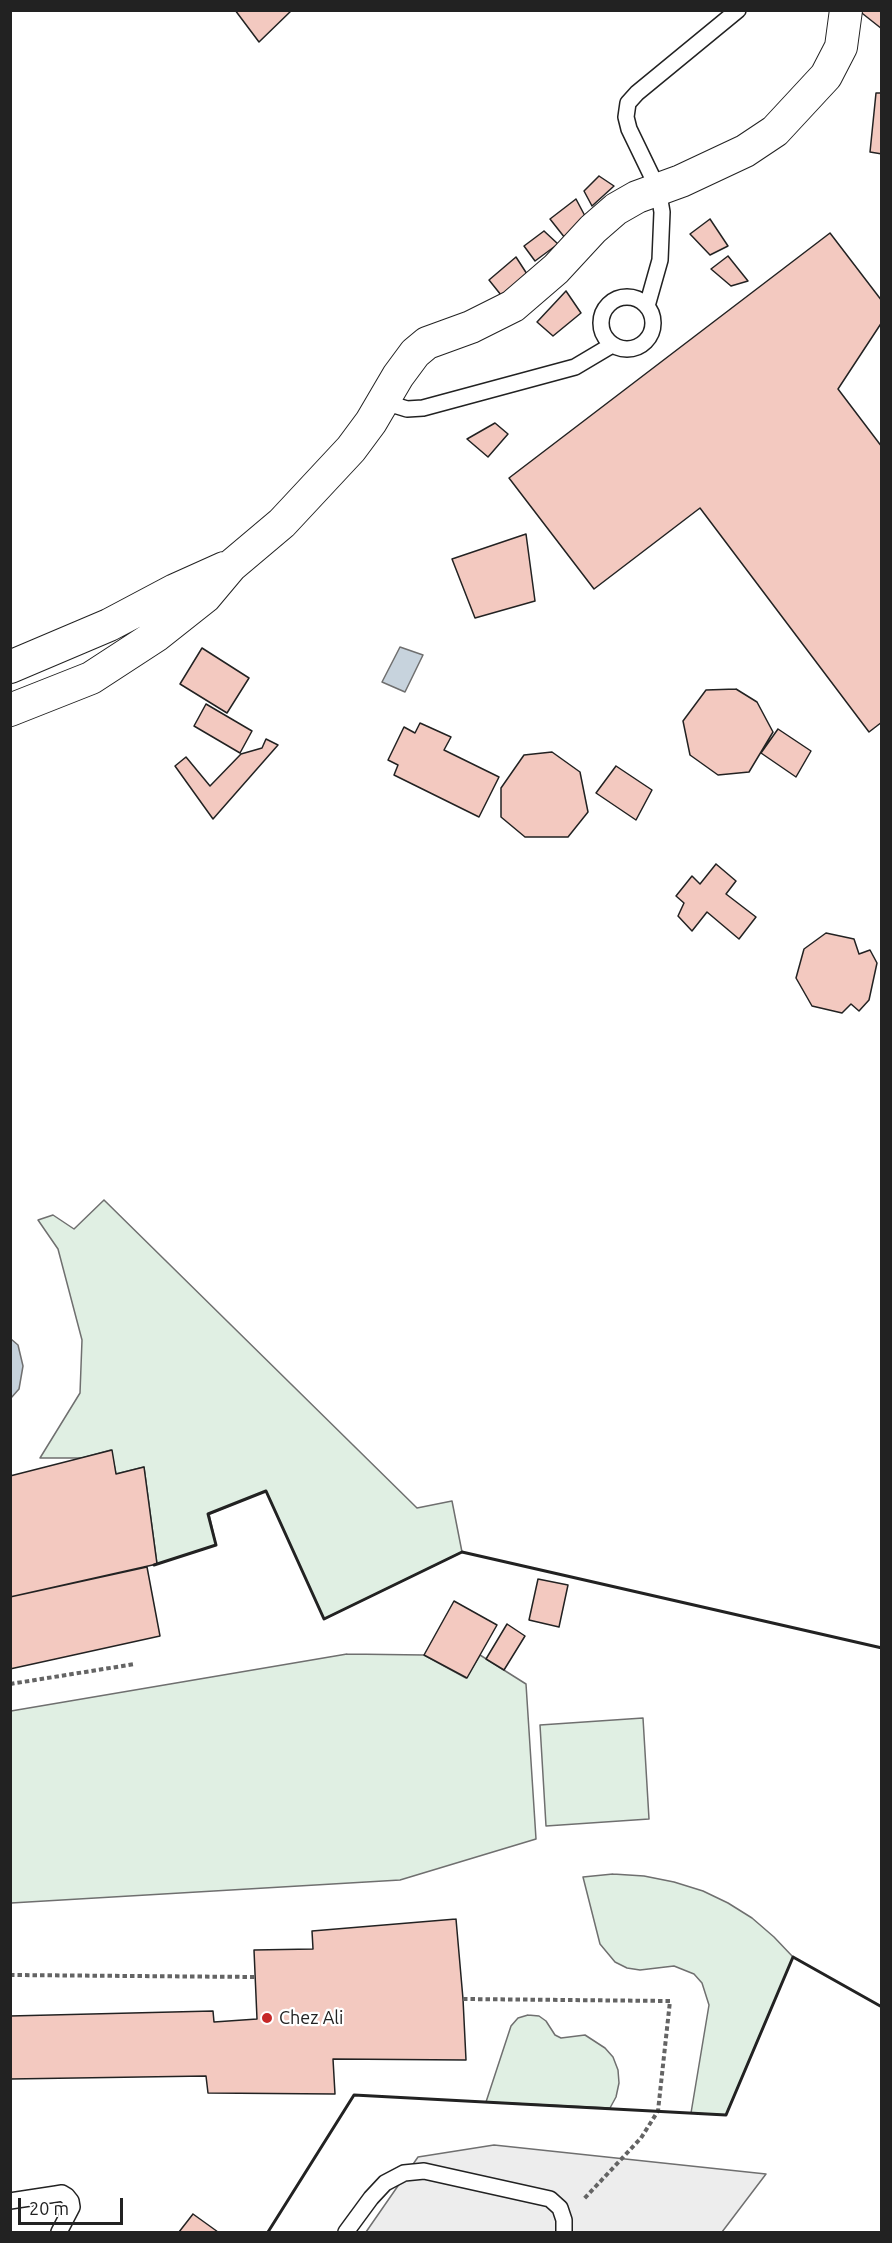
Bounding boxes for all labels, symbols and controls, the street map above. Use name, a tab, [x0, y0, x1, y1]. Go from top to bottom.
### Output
place label: Chez Ali	[279, 2007, 343, 2029]
marker: Chez Ali	[260, 2011, 274, 2025]
scale bar	[21, 2186, 126, 2224]
text: 20 m	[29, 2198, 69, 2218]

